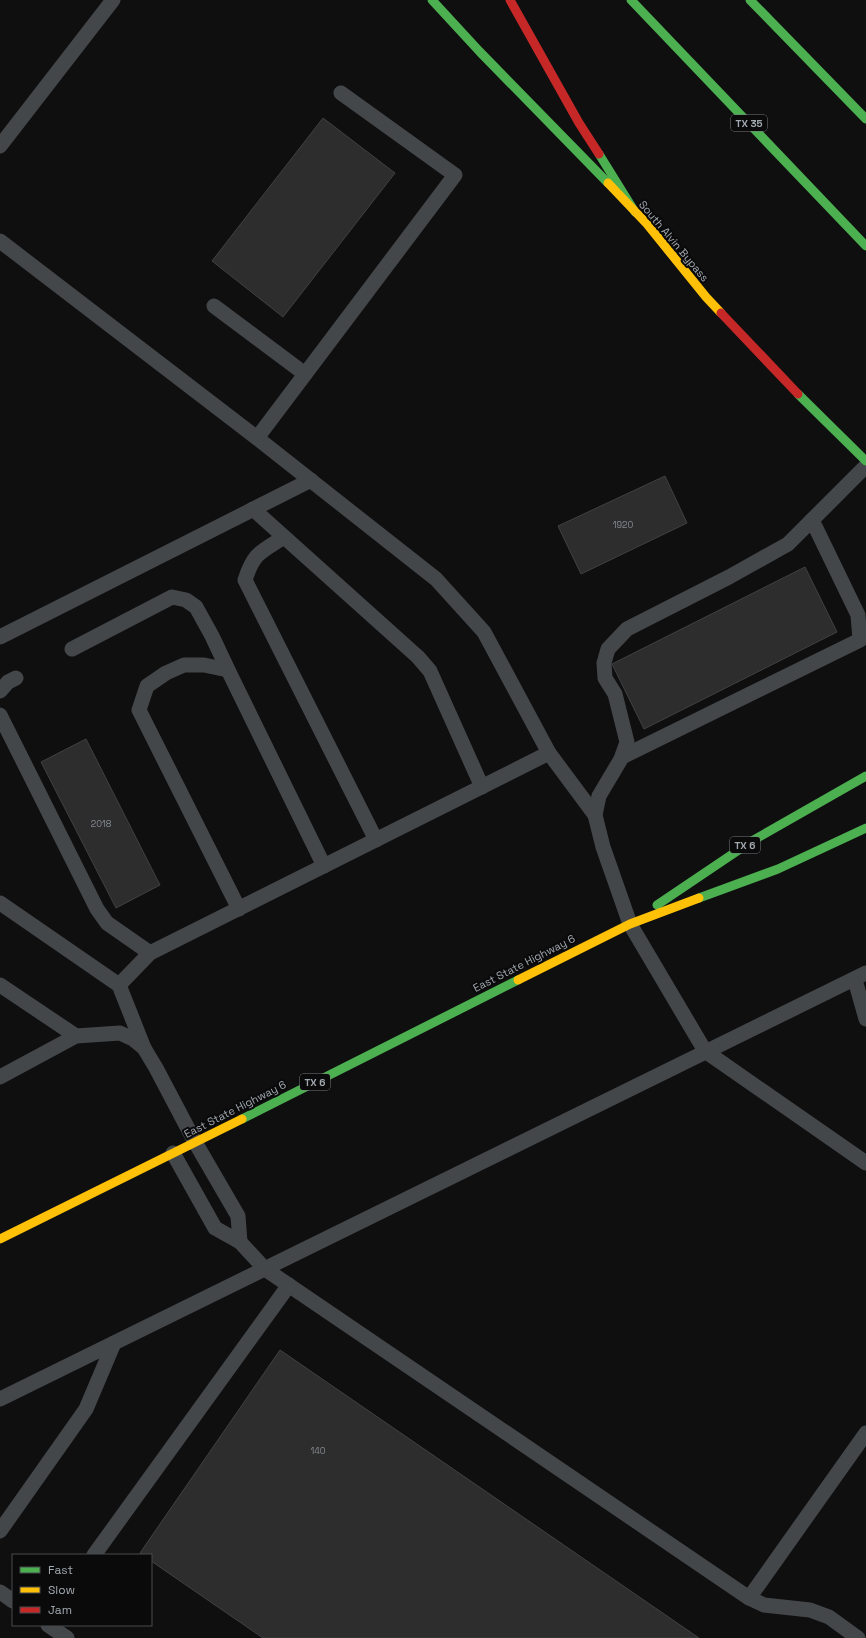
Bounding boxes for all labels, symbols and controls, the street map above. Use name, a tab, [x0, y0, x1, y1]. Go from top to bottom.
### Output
road number: TX 35	[731, 115, 767, 131]
street label: South Alvin Bypass	[636, 198, 712, 285]
house number: 1920	[613, 519, 633, 531]
house number: 2018	[91, 818, 112, 830]
road number: TX 6	[730, 837, 760, 853]
street label: East State Highway 6	[471, 931, 578, 995]
road number: TX 6	[300, 1074, 330, 1090]
street label: East State Highway 6	[182, 1077, 289, 1141]
house number: 140	[310, 1445, 326, 1457]
legend	[12, 1554, 152, 1626]
text: Fast	[48, 1562, 73, 1578]
text: Slow	[48, 1582, 75, 1598]
text: Jam	[48, 1602, 72, 1618]

